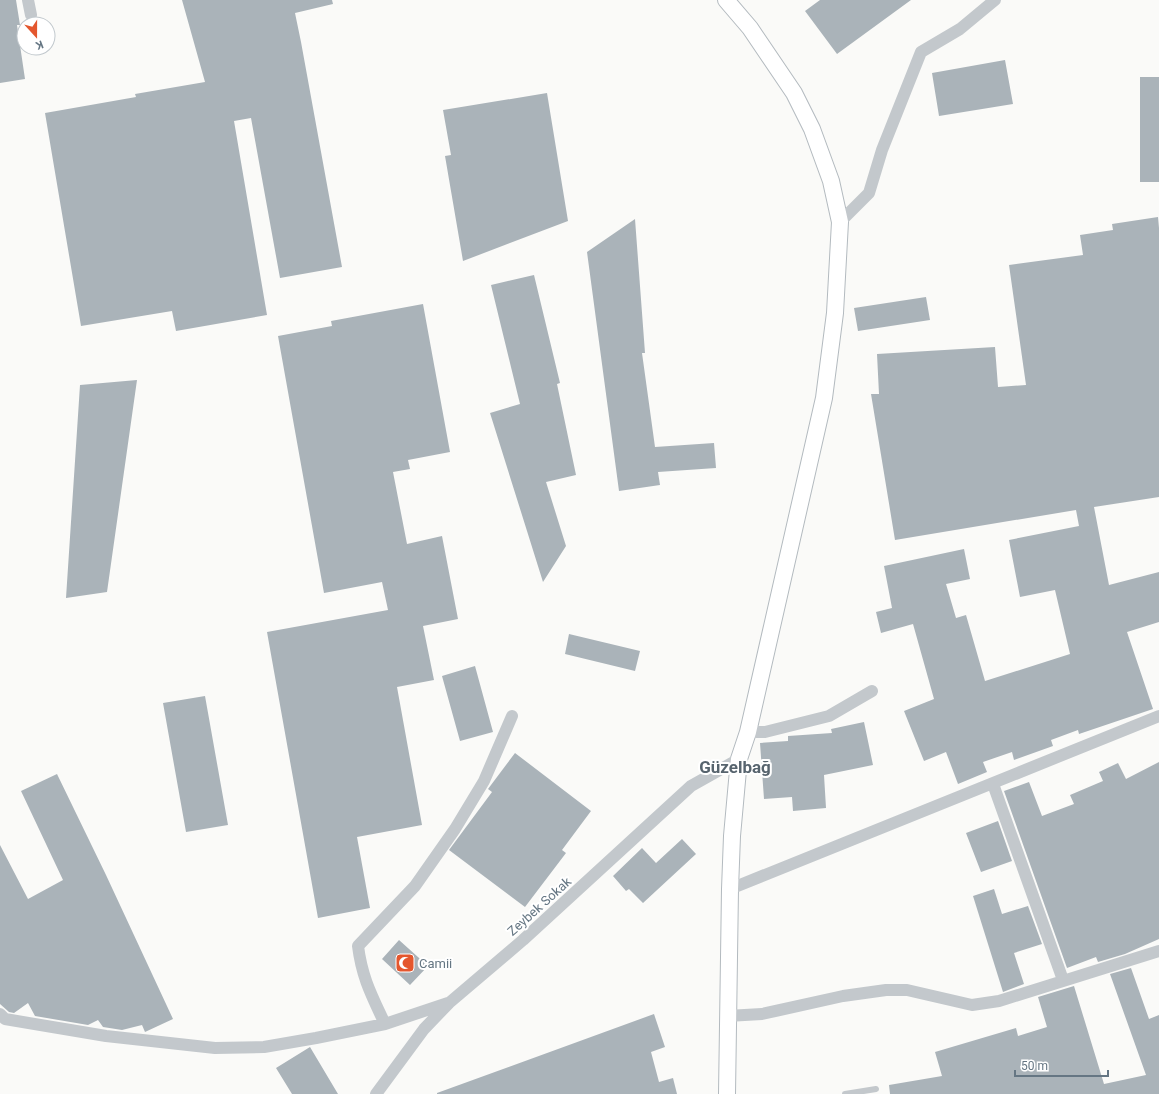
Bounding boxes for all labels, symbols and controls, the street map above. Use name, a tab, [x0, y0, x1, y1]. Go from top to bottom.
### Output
north arrow	[16, 16, 56, 56]
text: K	[33, 38, 45, 53]
district label: Güzelbağ	[699, 757, 771, 777]
street label: Zeybek Sokak	[505, 874, 574, 939]
mosque icon: Camii	[394, 952, 416, 974]
place label: Camii	[419, 956, 452, 971]
scale bar	[1015, 1052, 1108, 1078]
text: 50 m	[1021, 1059, 1048, 1073]

